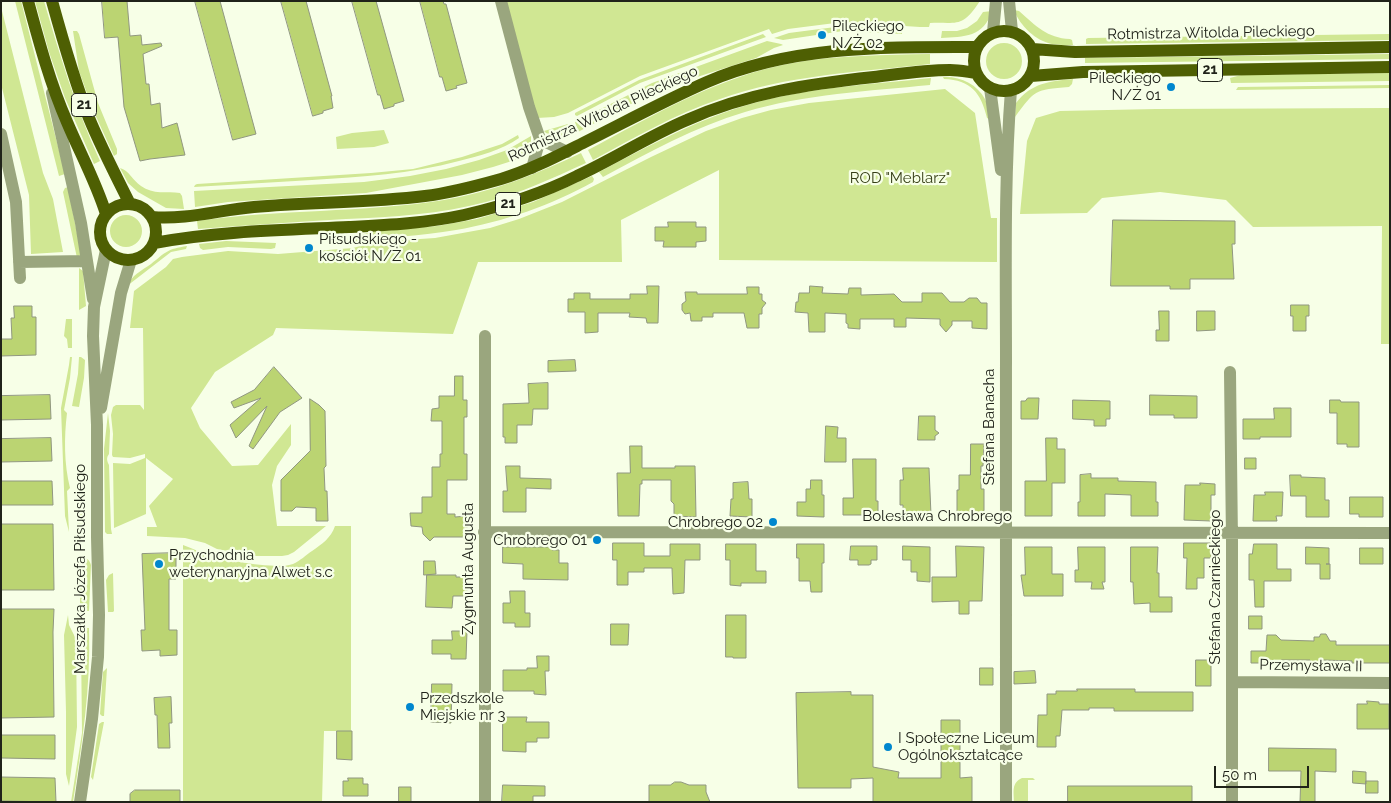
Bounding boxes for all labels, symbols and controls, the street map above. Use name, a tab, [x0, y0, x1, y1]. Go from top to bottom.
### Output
place label: Pileckiego N/Ż 02	[832, 17, 904, 52]
street label: Rotmistrza Witolda Pileckiego	[1107, 22, 1315, 44]
marker: Pileckiego N/Ż 02	[816, 29, 828, 41]
road number: 21	[1198, 58, 1222, 82]
street label: Rotmistrza Witolda Pileckiego	[505, 62, 701, 166]
place label: Pileckiego N/Ż 01	[1089, 69, 1161, 104]
marker: Pileckiego N/Ż 01	[1165, 81, 1177, 93]
road number: 21	[72, 94, 96, 116]
park label: ROD "Meblarz"	[850, 169, 950, 187]
road number: 21	[496, 192, 520, 215]
place label: Piłsudskiego - kościół N/Ż 01	[319, 230, 421, 265]
marker: Piłsudskiego - kościół N/Ż 01	[303, 242, 315, 254]
street label: Stefana Banacha	[980, 369, 998, 485]
street label: Marszałka Józefa Piłsudskiego	[71, 464, 89, 674]
street label: Zygmunta Augusta	[459, 503, 477, 635]
street label: Bolesława Chrobrego	[862, 507, 1012, 525]
street label: Stefana Czarnieckiego	[1206, 510, 1224, 664]
place label: Chrobrego 02	[668, 513, 763, 531]
marker: Chrobrego 02	[767, 516, 779, 528]
place label: Chrobrego 01	[493, 531, 587, 549]
marker: Chrobrego 01	[591, 534, 603, 546]
place label: Przychodnia weterynaryjna Alwet s.c	[169, 546, 333, 581]
marker: Przychodnia weterynaryjna Alwet s.c	[153, 558, 165, 570]
street label: Przemysława II	[1259, 656, 1363, 676]
place label: Przedszkole Miejskie nr 3	[420, 689, 506, 724]
marker: Przedszkole Miejskie nr 3	[404, 701, 416, 713]
place label: I Społeczne Liceum Ogólnokształcące	[898, 729, 1035, 764]
marker: I Społeczne Liceum Ogólnokształcące	[882, 741, 894, 753]
scale bar	[1216, 756, 1311, 788]
text: 50 m	[1222, 766, 1257, 784]

